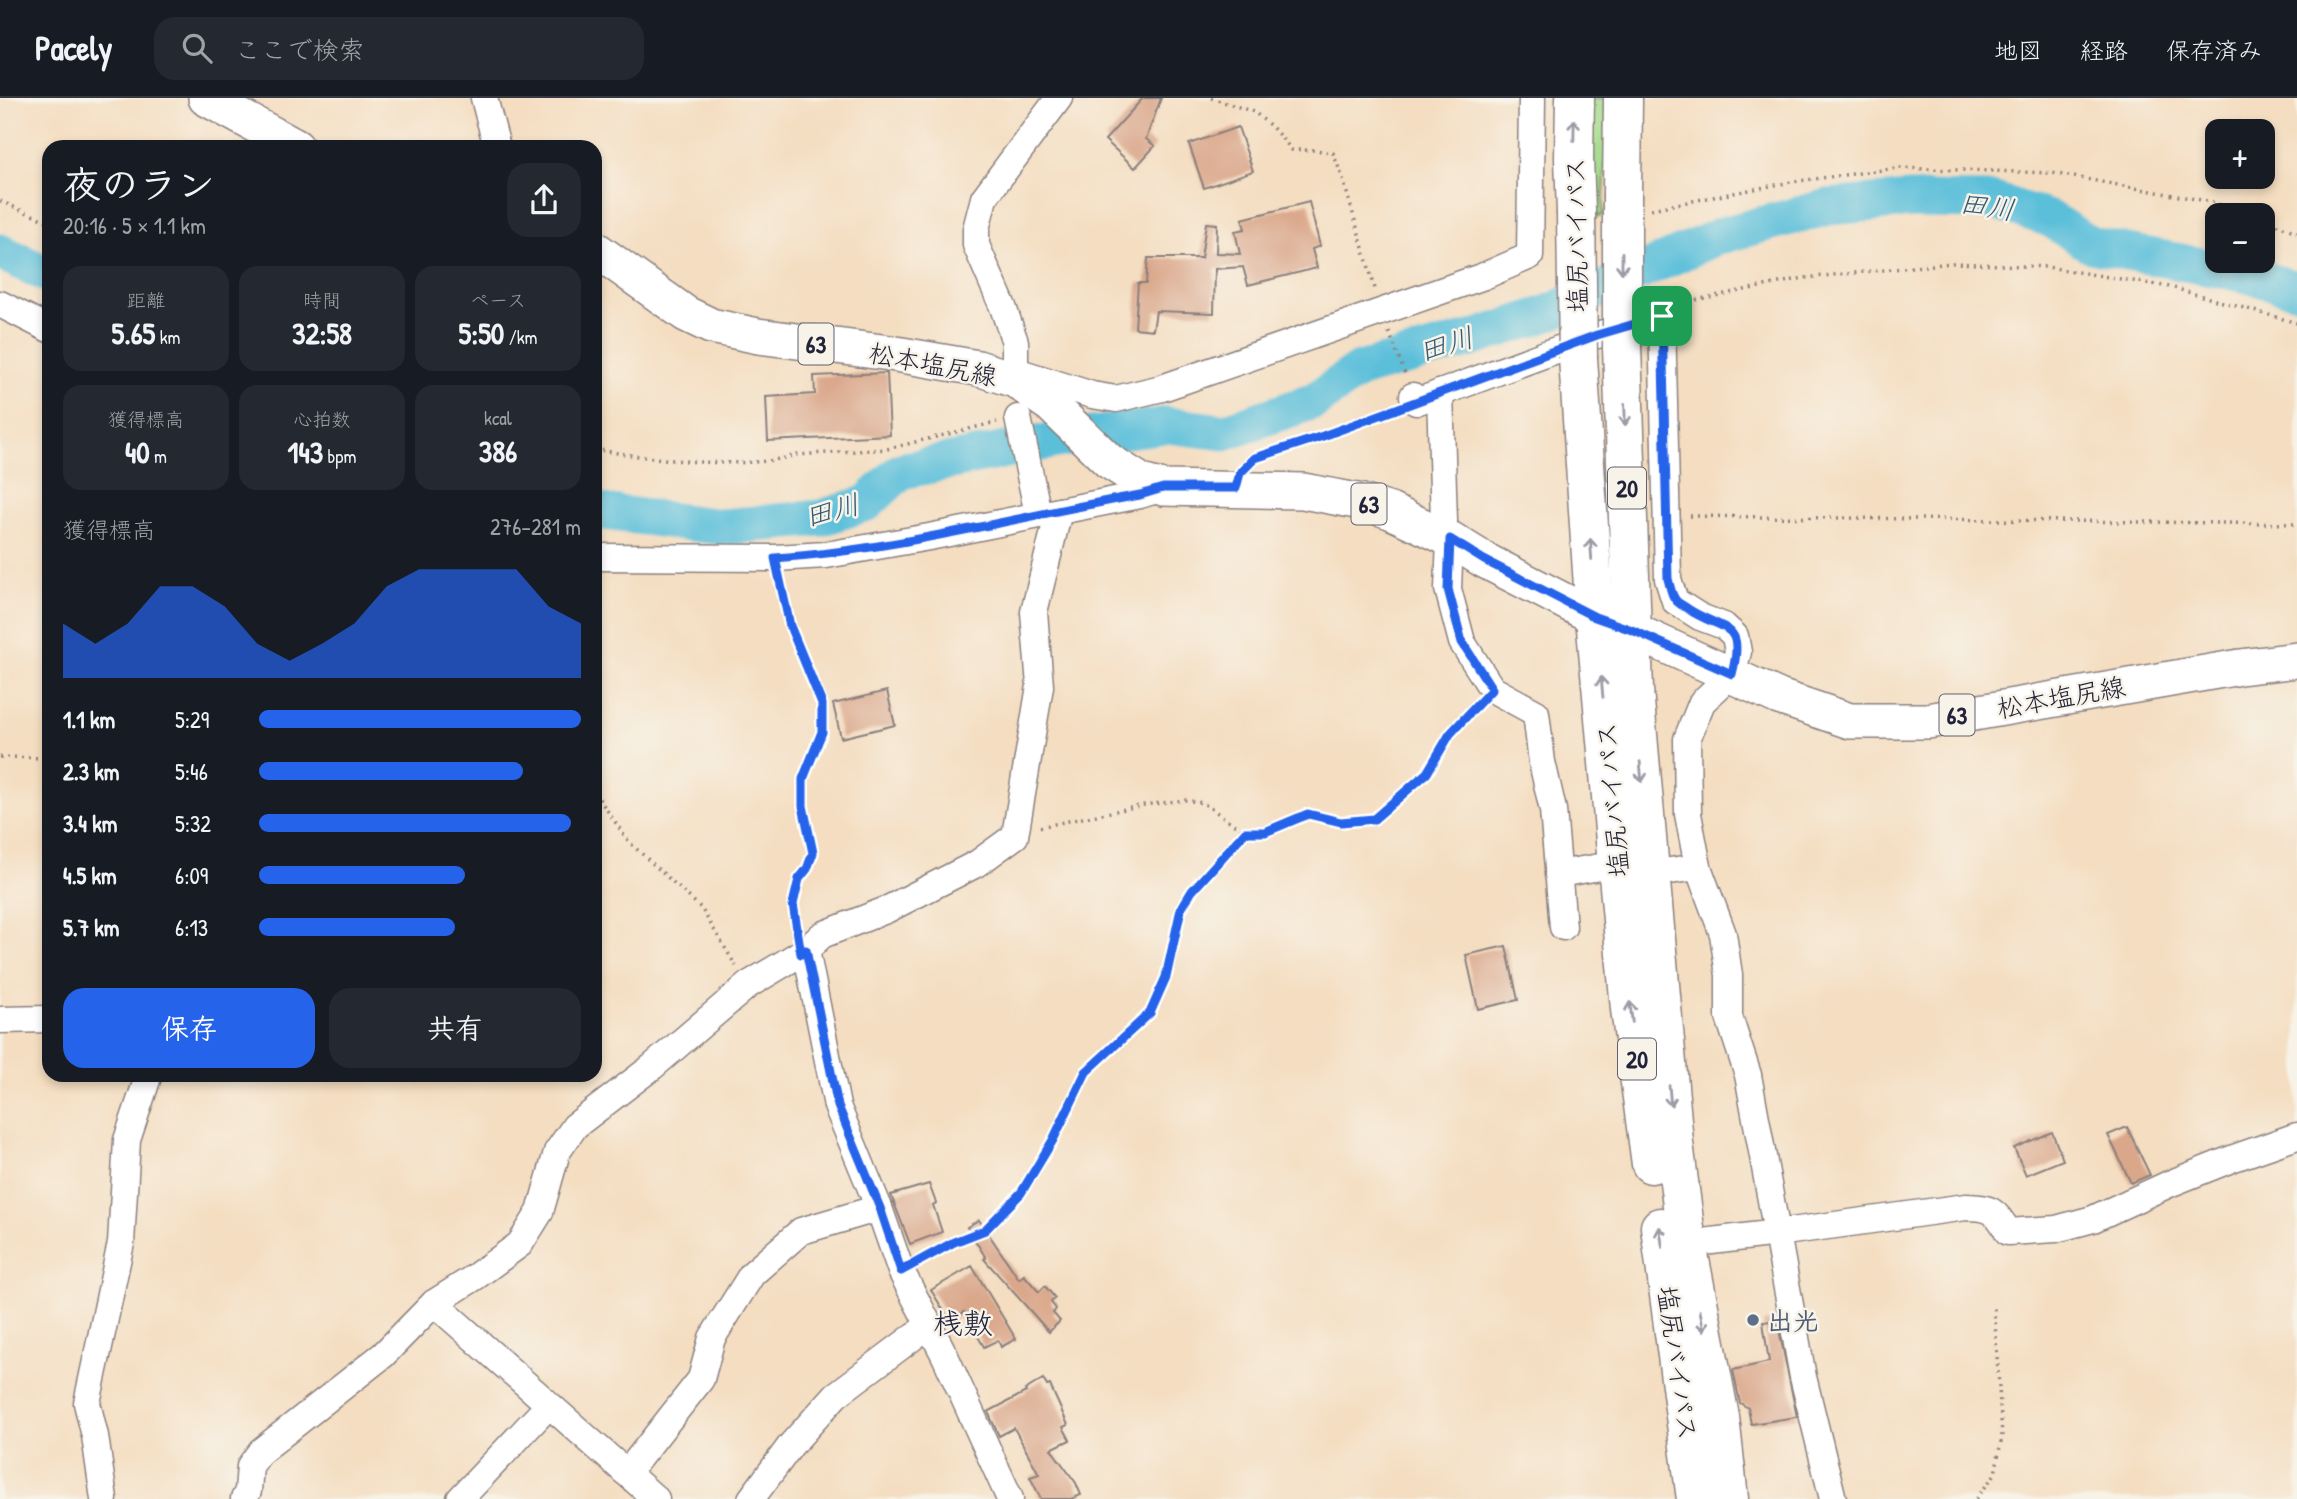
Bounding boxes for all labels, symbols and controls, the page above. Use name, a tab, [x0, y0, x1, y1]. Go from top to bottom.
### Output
search box	[154, 17, 644, 80]
text: Pacely	[35, 26, 112, 70]
icon: search	[178, 29, 216, 67]
text: ここで検索	[234, 32, 365, 67]
text: 地図	[1994, 34, 2042, 66]
text: 経路	[2080, 34, 2128, 66]
text: 保存済み	[2166, 34, 2262, 66]
one-way arrow	[1567, 119, 1581, 142]
map controls	[2205, 119, 2275, 273]
button: +	[2205, 119, 2275, 189]
street label: 塩尻バイパス	[1557, 157, 1595, 313]
text: 夜のラン	[63, 158, 215, 210]
button: share	[507, 163, 581, 237]
water label: 田川	[1957, 183, 2017, 229]
button: −	[2205, 203, 2275, 273]
text: 20:16 · 5 × 1.1 km	[63, 210, 206, 241]
one-way arrow	[1615, 251, 1629, 274]
pin	[1632, 286, 1692, 346]
text: 距離	[127, 287, 165, 313]
text: 時間	[303, 287, 341, 313]
text: ペース	[470, 287, 526, 313]
icon: arrive	[1643, 297, 1681, 335]
text: 5.65	[112, 313, 155, 353]
text: 32:58	[292, 313, 352, 353]
text: 5:50	[459, 313, 504, 353]
water label: 田川	[1414, 318, 1478, 370]
text: km	[155, 324, 180, 350]
text: /km	[504, 324, 538, 350]
road number: 63	[798, 324, 834, 365]
street label: 松本塩尻線	[866, 334, 1000, 394]
one-way arrow	[1618, 403, 1631, 426]
text: kcal	[484, 405, 512, 431]
text: 獲得標高	[108, 406, 184, 432]
text: 心拍数	[293, 406, 351, 432]
text: 386	[479, 431, 517, 471]
text: 40	[125, 432, 150, 472]
text: 143	[288, 432, 323, 472]
text: m	[150, 443, 167, 469]
text: bpm	[323, 443, 356, 469]
road number: 20	[1608, 468, 1646, 508]
water label: 田川	[800, 484, 864, 536]
road number: 63	[1352, 484, 1386, 524]
text: 276–281 m	[490, 511, 581, 542]
text: 獲得標高	[63, 514, 155, 545]
one-way arrow	[1585, 538, 1598, 561]
street label: 松本塩尻線	[1994, 668, 2128, 726]
one-way arrow	[1595, 677, 1608, 699]
road number: 63	[1940, 694, 1974, 736]
text: 1.1 km	[63, 704, 115, 735]
text: 5:29	[175, 704, 209, 735]
street label: 塩尻バイパス	[1588, 721, 1636, 879]
text: 2.3 km	[63, 756, 119, 787]
text: 5:46	[175, 756, 208, 787]
one-way arrow	[1635, 760, 1648, 782]
text: 3.4 km	[63, 808, 117, 839]
text: 5:32	[175, 808, 211, 839]
text: 4.5 km	[63, 860, 117, 891]
text: 6:09	[175, 860, 208, 891]
text: 5.7 km	[63, 912, 120, 943]
text: 6:13	[175, 912, 208, 943]
button: 保存	[63, 988, 315, 1068]
button: 共有	[329, 988, 581, 1068]
one-way arrow	[1624, 1001, 1637, 1023]
road number: 20	[1618, 1038, 1656, 1079]
one-way arrow	[1664, 1084, 1677, 1107]
one-way arrow	[1654, 1226, 1667, 1249]
street label: 塩尻バイパス	[1650, 1284, 1706, 1442]
district label: 桟敷	[933, 1303, 993, 1343]
place label: 出光	[1767, 1303, 1819, 1338]
one-way arrow	[1696, 1309, 1709, 1332]
marker: 出光	[1745, 1312, 1761, 1328]

